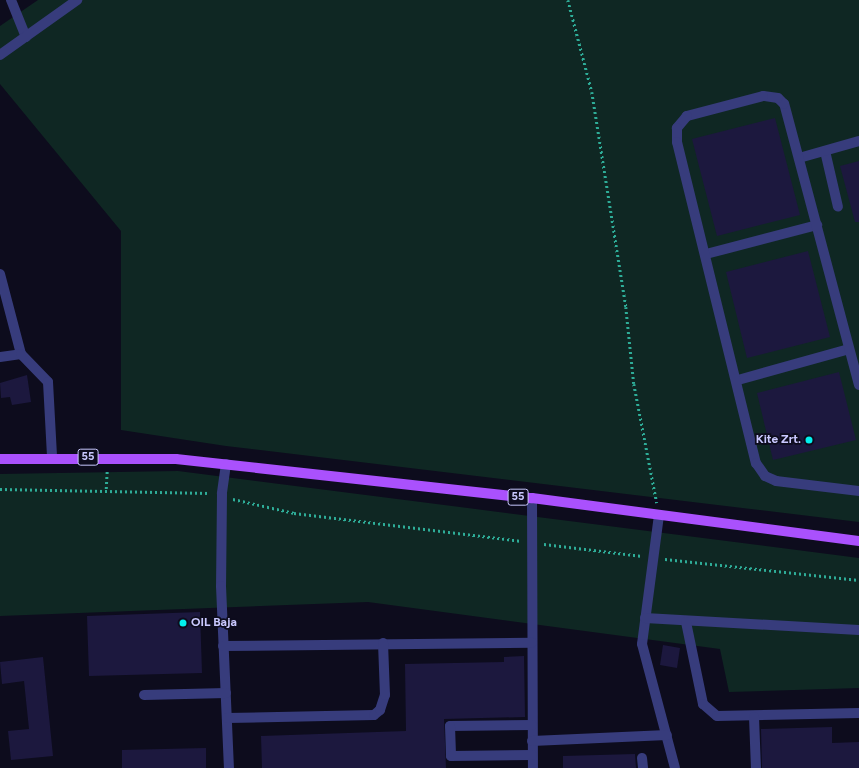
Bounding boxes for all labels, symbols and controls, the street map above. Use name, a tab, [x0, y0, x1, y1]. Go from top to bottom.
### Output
place label: Kite Zrt.	[756, 433, 801, 447]
marker: Kite Zrt.	[804, 435, 814, 445]
road number: 55	[77, 448, 99, 466]
road number: 55	[507, 488, 529, 506]
place label: OIL Baja	[191, 616, 237, 630]
marker: OIL Baja	[178, 618, 188, 628]

